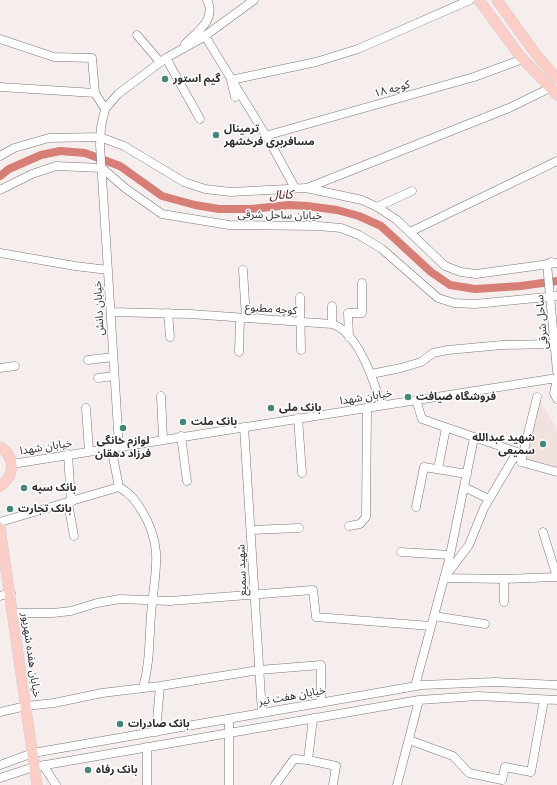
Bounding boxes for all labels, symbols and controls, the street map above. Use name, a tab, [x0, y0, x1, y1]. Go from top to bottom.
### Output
place label: گیم استور	[173, 72, 220, 86]
marker: گیم استور	[160, 74, 170, 84]
street label: کوچه ۱۸	[372, 78, 412, 100]
place label: ترمینال مسافربری فرخشهر	[224, 122, 315, 148]
marker: ترمینال مسافربری فرخشهر	[211, 130, 221, 140]
water label: کانال	[269, 187, 293, 203]
street label: خیابان ساحل شرقی	[237, 208, 323, 222]
street label: خیابان دانش	[91, 280, 107, 336]
street label: ساحل شرقی	[533, 294, 551, 350]
street label: کوچه مطبوع	[244, 301, 298, 317]
street label: خیابان شهدا	[339, 386, 393, 408]
place label: فروشگاه ضیافت	[416, 390, 496, 404]
marker: فروشگاه ضیافت	[403, 392, 413, 402]
place label: بانک ملی	[279, 401, 321, 415]
marker: بانک ملی	[266, 403, 276, 413]
place label: بانک ملت	[191, 415, 237, 429]
marker: بانک ملت	[178, 417, 188, 427]
marker: لوازم خانگی فرزاد دهقان	[118, 423, 128, 433]
place label: شهید عبدالله سمیعی	[472, 431, 535, 457]
place label: لوازم خانگی فرزاد دهقان	[95, 434, 151, 460]
street label: خیابان شهدا	[19, 436, 73, 458]
marker: شهید عبدالله سمیعی	[538, 439, 548, 449]
place label: بانک سپه	[32, 481, 76, 495]
marker: بانک سپه	[19, 483, 29, 493]
place label: بانک تجارت	[18, 502, 72, 516]
marker: بانک تجارت	[5, 504, 15, 514]
street label: شهید سمیع	[235, 544, 249, 596]
street label: خیابان هفده شهریور	[19, 612, 43, 698]
street label: خیابان هفت تیر	[257, 684, 327, 708]
place label: بانک صادرات	[128, 717, 190, 731]
marker: بانک صادرات	[115, 719, 125, 729]
place label: بانک رفاه	[96, 763, 138, 777]
marker: بانک رفاه	[83, 765, 93, 775]

